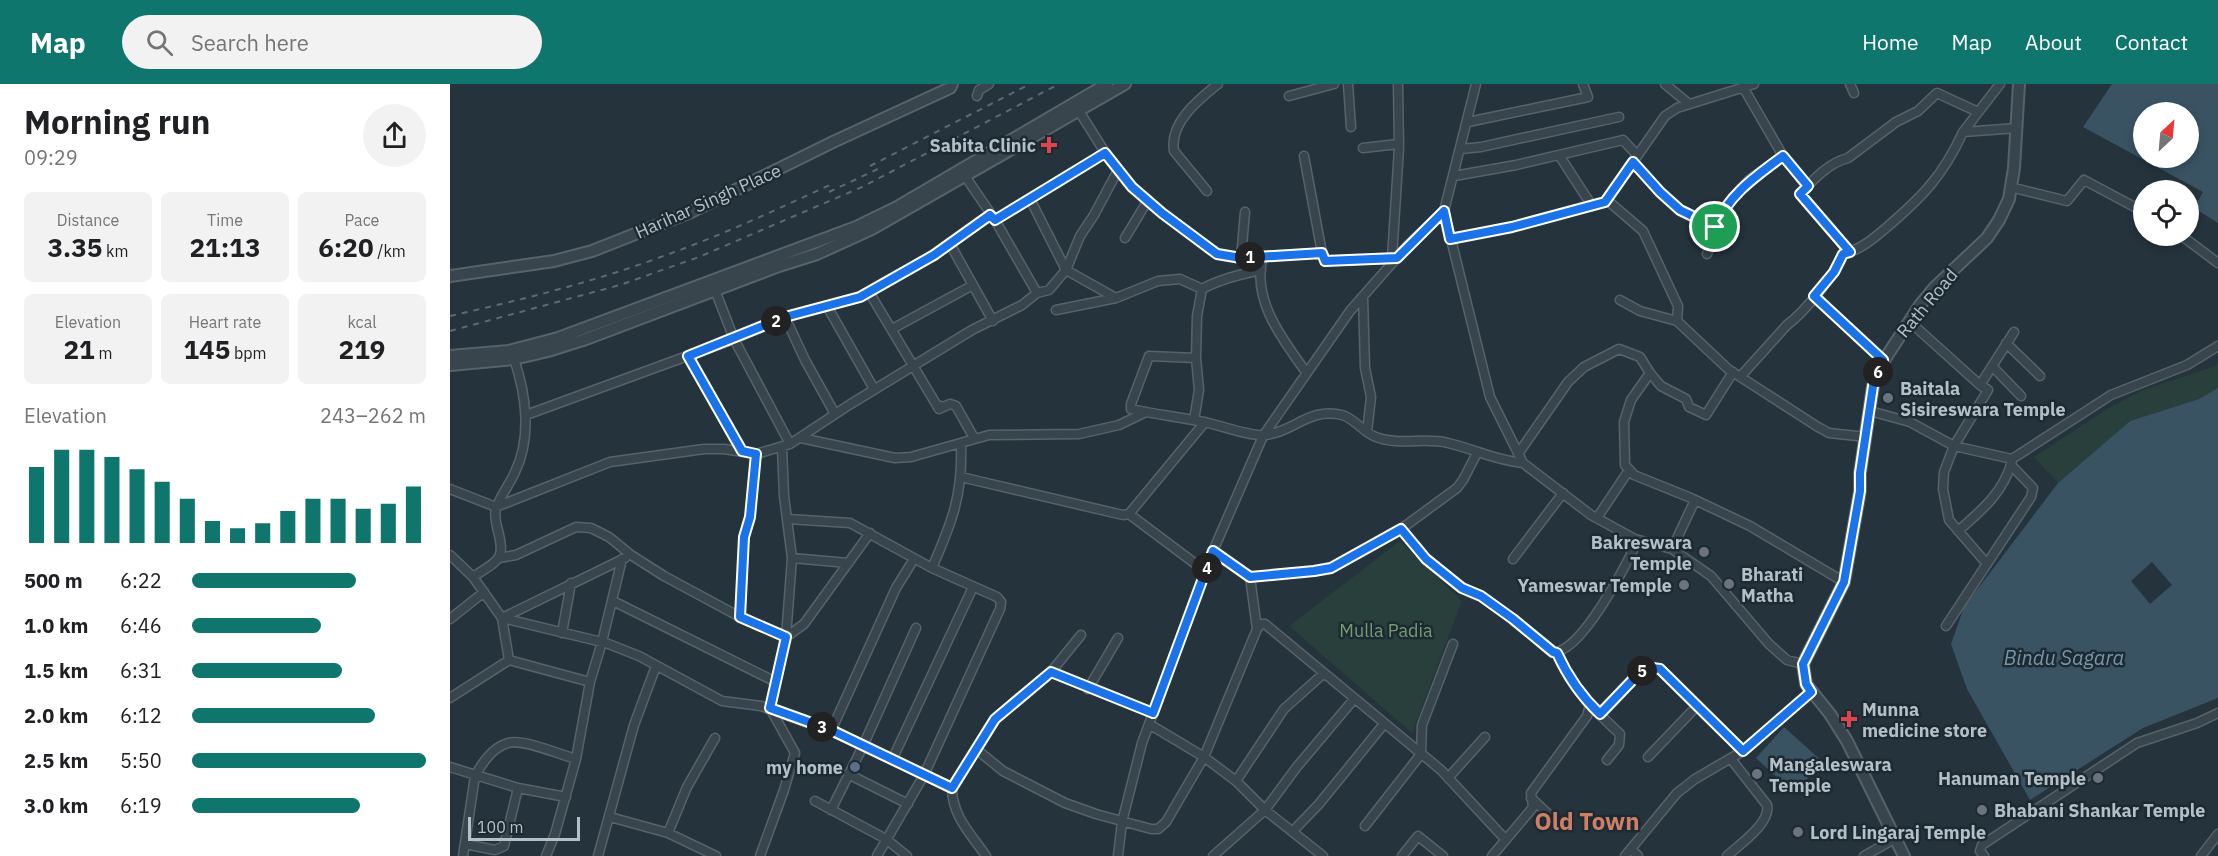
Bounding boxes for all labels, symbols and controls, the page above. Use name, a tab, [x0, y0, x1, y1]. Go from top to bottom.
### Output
search box	[122, 15, 542, 69]
text: Map	[30, 24, 86, 61]
icon: search	[143, 26, 176, 59]
text: Search here	[191, 28, 309, 57]
text: Home	[1862, 28, 1919, 56]
text: Map	[1952, 28, 1992, 56]
text: About	[2025, 28, 2082, 56]
text: Contact	[2115, 28, 2188, 56]
text: Morning run	[24, 100, 210, 143]
north arrow	[2133, 102, 2199, 168]
map controls	[2133, 102, 2199, 246]
button: share	[363, 104, 426, 167]
place label: Sabita Clinic	[930, 134, 1036, 157]
marker: Sabita Clinic	[1040, 136, 1058, 154]
text: 09:29	[24, 144, 78, 171]
street label: Harihar Singh Place	[631, 158, 785, 244]
button: locate	[2133, 180, 2199, 246]
pin	[1689, 201, 1740, 252]
text: Distance	[57, 210, 119, 230]
text: Time	[207, 210, 243, 230]
text: Pace	[345, 210, 379, 230]
icon: arrive	[1698, 210, 1731, 243]
text: 3.35	[47, 230, 102, 264]
text: 21:13	[190, 230, 260, 264]
text: 6:20	[318, 230, 374, 264]
text: km	[102, 241, 129, 261]
text: /km	[374, 241, 406, 261]
pin: 1	[1235, 242, 1265, 272]
text: 1	[1245, 247, 1255, 267]
street label: Rath Road	[1891, 264, 1963, 342]
pin: 2	[761, 306, 791, 336]
text: 2	[771, 311, 781, 331]
text: Elevation	[55, 312, 121, 332]
text: Heart rate	[189, 312, 261, 332]
text: kcal	[347, 312, 377, 332]
text: 21	[64, 332, 95, 366]
text: 145	[183, 332, 230, 366]
text: 219	[339, 332, 385, 366]
text: m	[95, 343, 112, 363]
text: bpm	[230, 343, 267, 363]
pin: 6	[1863, 357, 1893, 387]
text: 6	[1873, 362, 1883, 382]
place label: Baitala Sisireswara Temple	[1900, 377, 2066, 421]
marker: Baitala Sisireswara Temple	[1881, 391, 1895, 405]
text: Elevation	[24, 402, 107, 429]
text: 243–262 m	[320, 402, 426, 429]
place label: Bakreswara Temple	[1591, 531, 1692, 575]
marker: Bakreswara Temple	[1697, 545, 1711, 559]
pin: 4	[1192, 553, 1222, 583]
text: 4	[1202, 558, 1212, 578]
place label: Bharati Matha	[1741, 563, 1803, 607]
text: 500 m	[24, 567, 83, 594]
text: 6:22	[120, 567, 162, 594]
place label: Yameswar Temple	[1517, 574, 1672, 597]
marker: Bharati Matha	[1722, 577, 1736, 591]
marker: Yameswar Temple	[1677, 578, 1691, 592]
text: 1.0 km	[24, 612, 88, 639]
text: 6:46	[120, 612, 162, 639]
park label: Mulla Padia	[1339, 619, 1433, 642]
water label: Bindu Sagara	[2004, 644, 2124, 671]
pin: 5	[1627, 656, 1657, 686]
text: 1.5 km	[24, 657, 88, 684]
text: 6:31	[120, 657, 162, 684]
text: 5	[1637, 661, 1647, 681]
place label: Munna medicine store	[1862, 698, 1987, 742]
text: 2.0 km	[24, 702, 88, 729]
text: 6:12	[120, 702, 162, 729]
marker: Munna medicine store	[1840, 710, 1858, 728]
pin: 3	[807, 712, 837, 742]
text: 3	[817, 717, 827, 737]
text: 2.5 km	[24, 747, 88, 774]
text: 5:50	[120, 747, 162, 774]
place label: Mangaleswara Temple	[1769, 753, 1892, 797]
place label: my home	[766, 756, 843, 779]
marker: my home	[848, 760, 862, 774]
marker: Mangaleswara Temple	[1750, 767, 1764, 781]
place label: Hanuman Temple	[1938, 767, 2086, 790]
marker: Hanuman Temple	[2091, 771, 2105, 785]
text: 3.0 km	[24, 792, 88, 819]
text: 6:19	[120, 792, 162, 819]
place label: Bhabani Shankar Temple	[1994, 799, 2205, 822]
marker: Bhabani Shankar Temple	[1975, 803, 1989, 817]
district label: Old Town	[1535, 805, 1639, 837]
scale bar	[468, 814, 580, 842]
text: 100 m	[477, 817, 524, 837]
place label: Lord Lingaraj Temple	[1810, 821, 1986, 844]
marker: Lord Lingaraj Temple	[1791, 825, 1805, 839]

